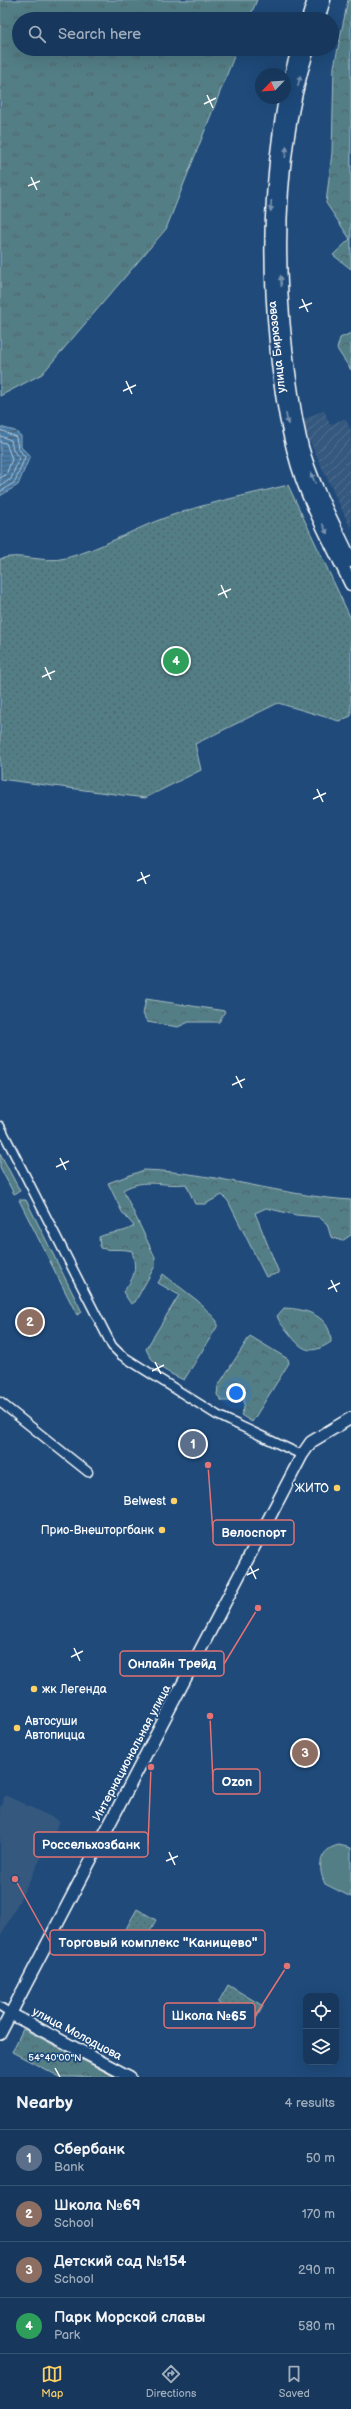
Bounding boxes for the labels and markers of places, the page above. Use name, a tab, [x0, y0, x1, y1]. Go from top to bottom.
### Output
pin: 4	[163, 646, 189, 676]
pin: 2	[17, 1307, 43, 1337]
pin: 1	[180, 1429, 206, 1459]
place label: ЖИТО	[295, 1481, 329, 1496]
marker: ЖИТО	[332, 1483, 342, 1493]
place label: Belwest	[123, 1494, 166, 1509]
marker: Belwest	[169, 1496, 179, 1506]
callout: Велоспорт	[213, 1520, 294, 1545]
place label: Прио-Внешторгбанк	[41, 1523, 155, 1538]
marker: Прио-Внешторгбанк	[157, 1525, 167, 1535]
callout: Онлайн Трейд	[120, 1651, 224, 1676]
place label: жк Легенда	[42, 1682, 107, 1697]
marker: жк Легенда	[29, 1684, 39, 1694]
place label: Автосуши Автопицца	[24, 1714, 85, 1743]
marker: Автосуши Автопицца	[12, 1723, 22, 1733]
pin: 3	[292, 1738, 318, 1768]
callout: Ozon	[213, 1769, 260, 1794]
callout: Россельхозбанк	[34, 1832, 148, 1857]
callout: Торговый комплекс "Канищево"	[50, 1930, 265, 1955]
callout: Школа №65	[164, 2003, 255, 2028]

